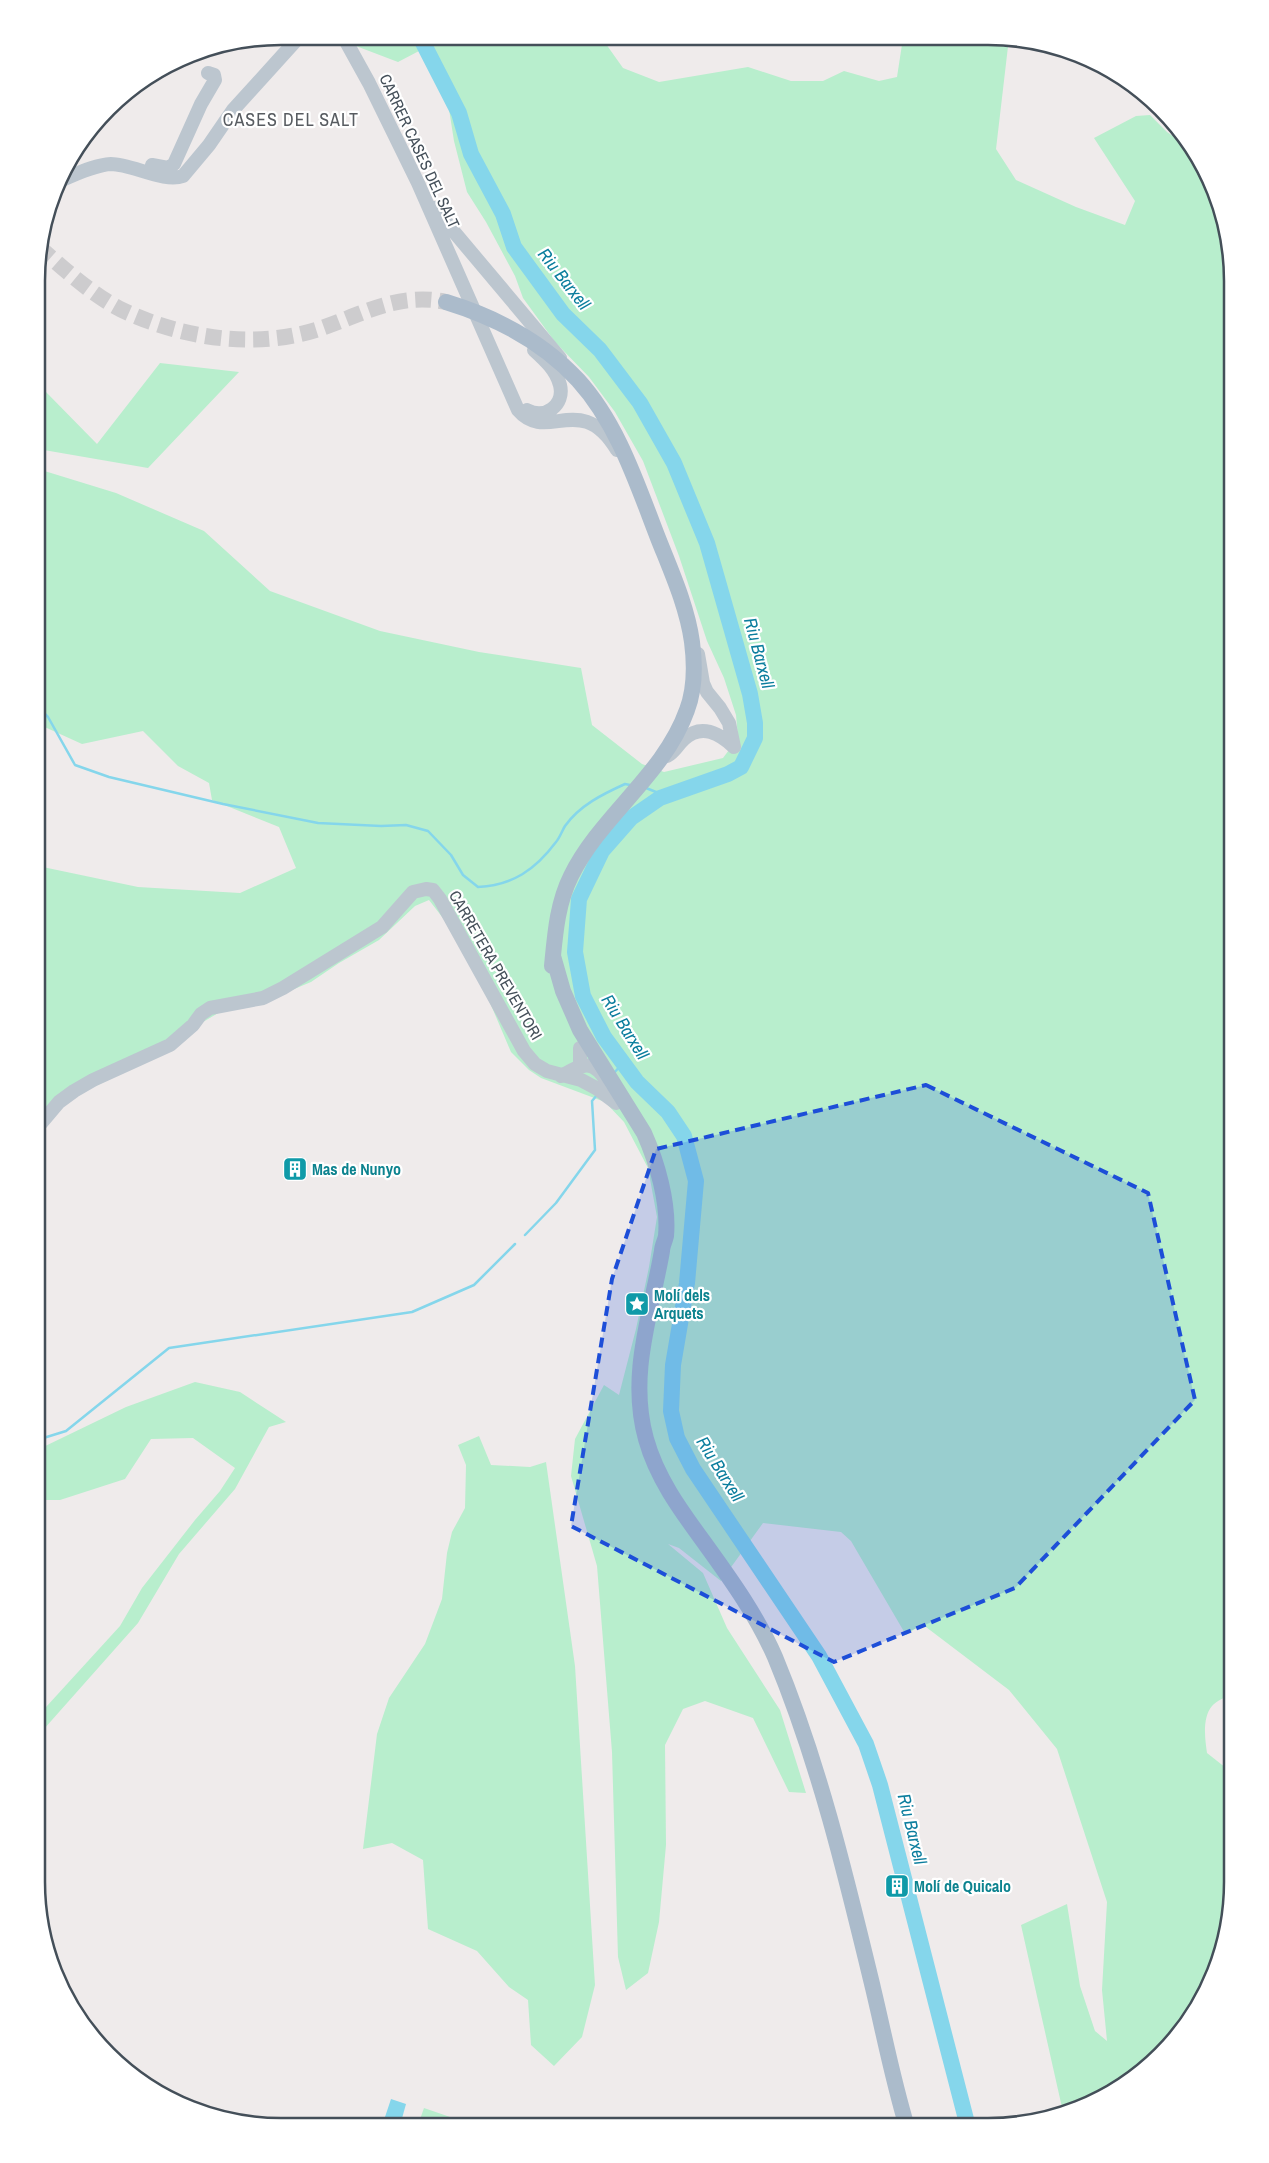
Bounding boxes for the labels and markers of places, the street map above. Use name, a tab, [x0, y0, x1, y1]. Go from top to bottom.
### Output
building icon: Mas de Nunyo	[282, 1156, 308, 1182]
place label: Mas de Nunyo	[312, 1158, 401, 1180]
place label: Molí dels Arquets	[654, 1284, 710, 1324]
place icon: Molí dels Arquets	[624, 1291, 650, 1317]
building icon: Molí de Quicalo	[884, 1873, 910, 1899]
place label: Molí de Quicalo	[914, 1875, 1011, 1897]

